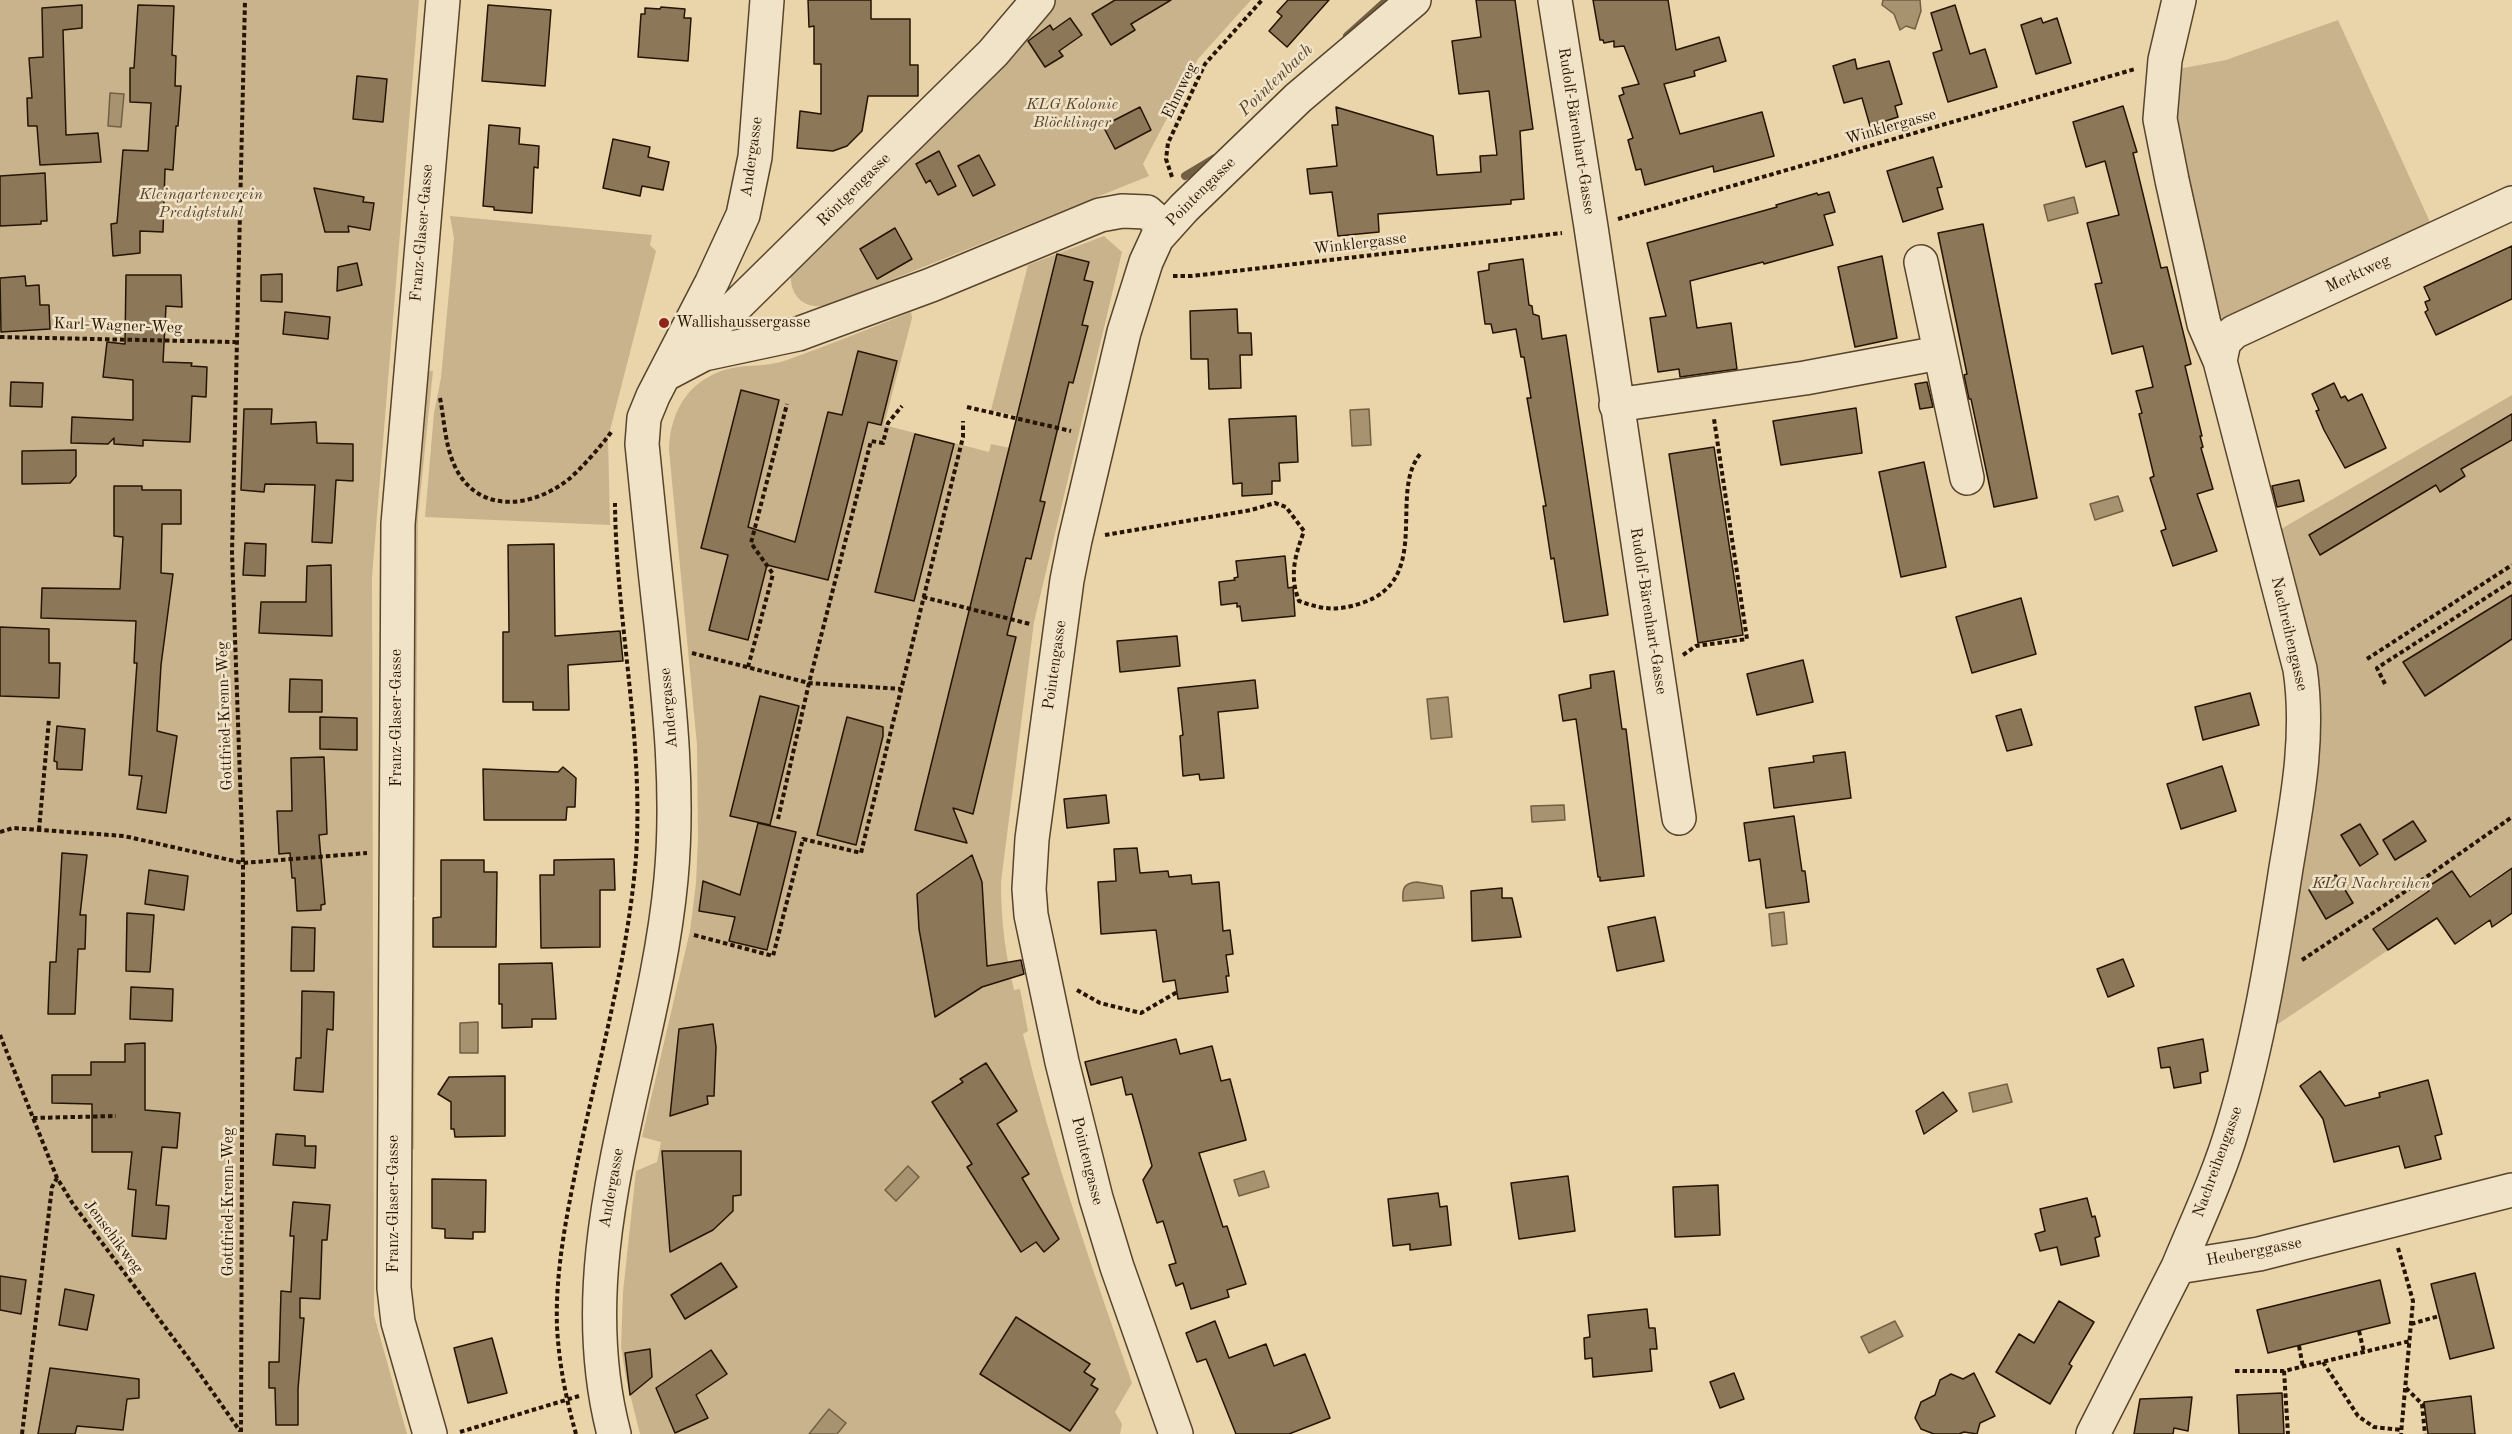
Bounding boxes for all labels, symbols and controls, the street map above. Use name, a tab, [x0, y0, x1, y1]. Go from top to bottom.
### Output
water label: Pointenbach	[1234, 39, 1318, 121]
street label: Rudolf-Bärenhart-Gasse	[1553, 46, 1599, 216]
street label: Ehmweg	[1158, 60, 1202, 122]
park label: KLG Kolonie Blöcklinger	[1026, 95, 1118, 133]
street label: Winklergasse	[1843, 105, 1939, 149]
street label: Andergasse	[737, 116, 767, 198]
street label: Röntgengasse	[813, 149, 895, 231]
street label: Pointengasse	[1162, 153, 1240, 231]
street label: Franz-Glaser-Gasse	[406, 163, 438, 303]
park label: Kleingartenverein Predigtstuhl	[139, 185, 263, 223]
street label: Winklergasse	[1312, 229, 1408, 259]
street label: Merktweg	[2323, 251, 2393, 297]
place label: Wallishaussergasse	[676, 313, 810, 333]
street label: Karl-Wagner-Weg	[53, 314, 183, 338]
marker: Wallishaussergasse	[657, 316, 671, 330]
street label: Rudolf-Bärenhart-Gasse	[1625, 526, 1671, 696]
street label: Nachreihengasse	[2267, 575, 2311, 693]
street label: Pointengasse	[1039, 619, 1071, 711]
street label: Gottfried-Krenn-Weg	[213, 641, 237, 791]
street label: Franz-Glaser-Gasse	[387, 649, 407, 787]
street label: Andergasse	[656, 667, 682, 749]
park label: KLG Nachreihen	[2312, 874, 2430, 894]
street label: Nachreihengasse	[2189, 1104, 2247, 1220]
street label: Pointengasse	[1067, 1115, 1107, 1207]
street label: Gottfried-Krenn-Weg	[219, 1127, 239, 1277]
street label: Franz-Glaser-Gasse	[384, 1135, 404, 1273]
street label: Andergasse	[596, 1146, 628, 1230]
street label: Jenschikweg	[79, 1196, 147, 1278]
street label: Heuberggasse	[2205, 1233, 2303, 1271]

